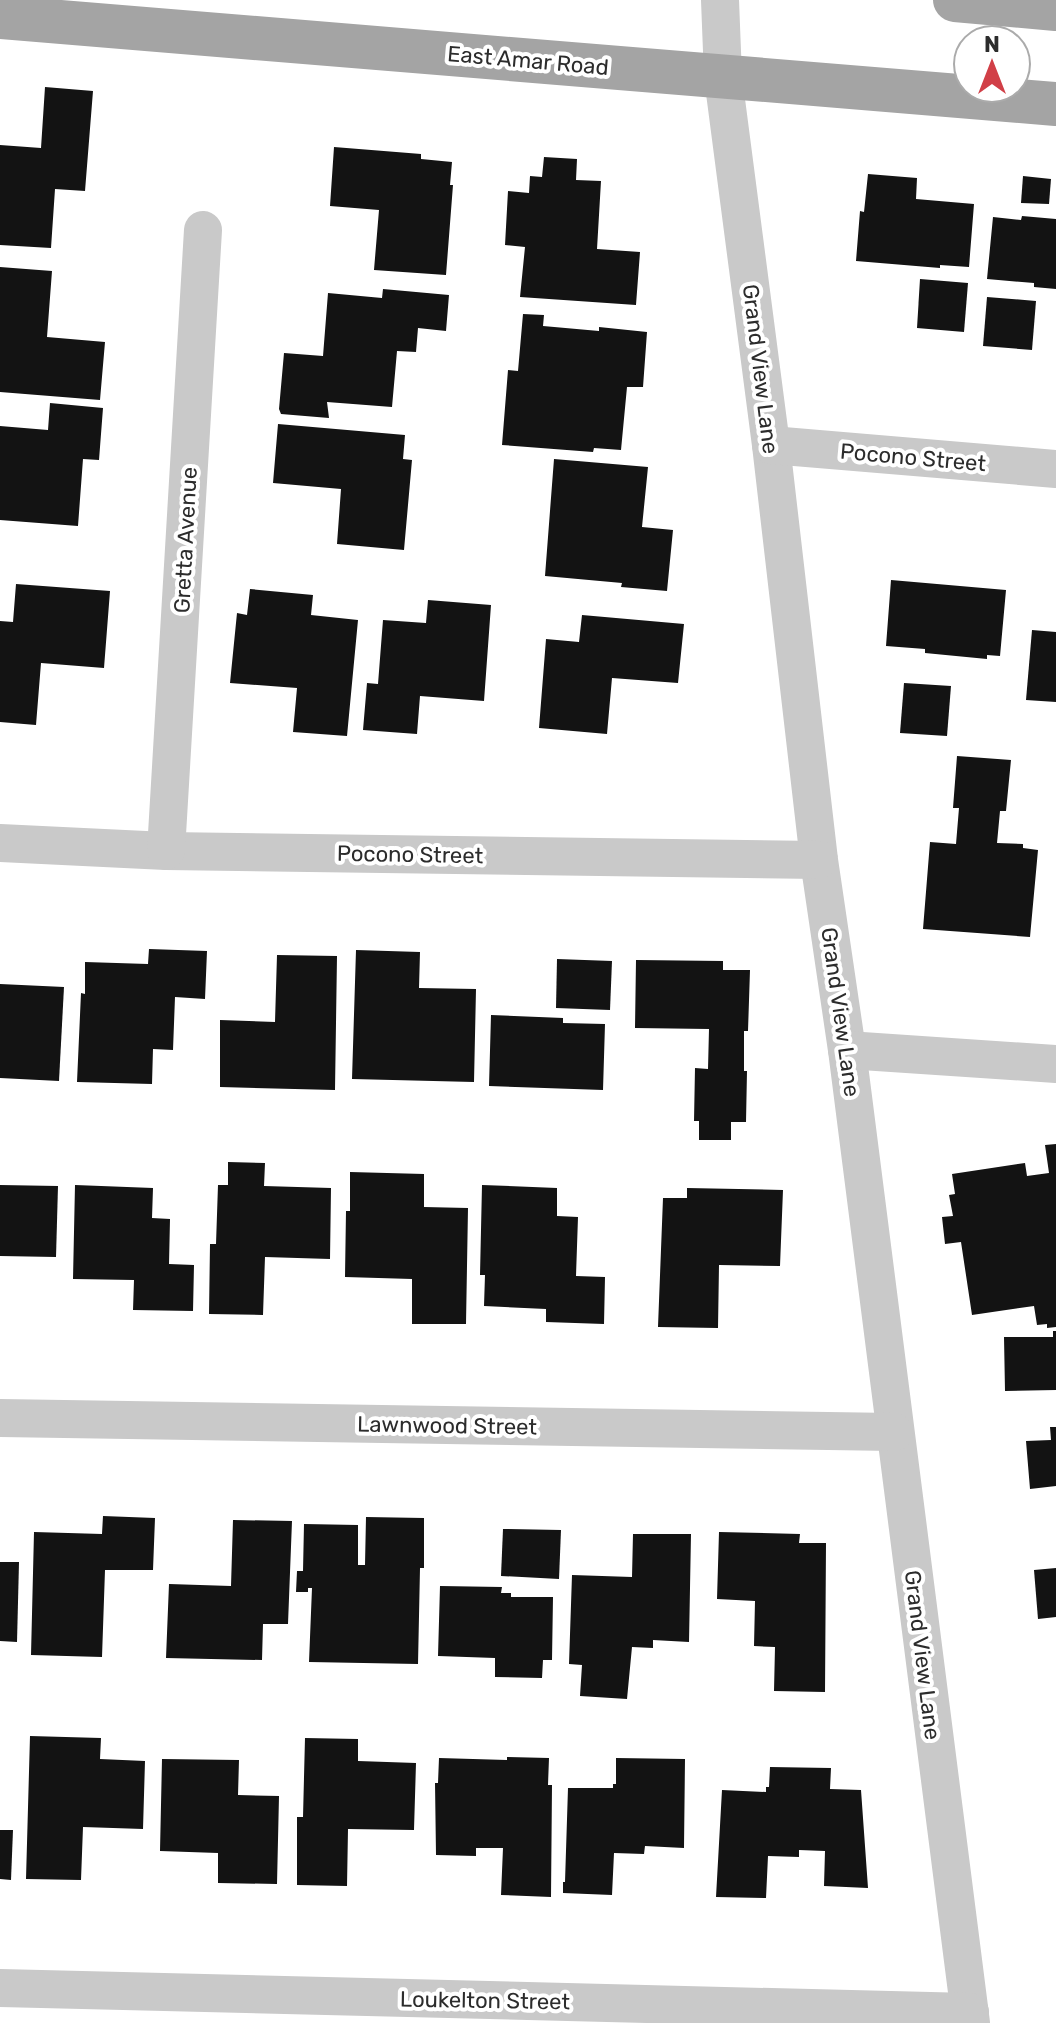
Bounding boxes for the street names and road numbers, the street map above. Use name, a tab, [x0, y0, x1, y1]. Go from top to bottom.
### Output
street label: East Amar Road	[446, 40, 610, 81]
street label: Grand View Lane	[737, 283, 784, 456]
street label: Pocono Street	[839, 438, 987, 477]
street label: Gretta Avenue	[168, 466, 203, 614]
street label: Pocono Street	[337, 840, 484, 869]
street label: Grand View Lane	[815, 926, 866, 1099]
street label: Lawnwood Street	[357, 1410, 538, 1441]
street label: Grand View Lane	[899, 1569, 946, 1742]
street label: Loukelton Street	[400, 1986, 571, 2015]

